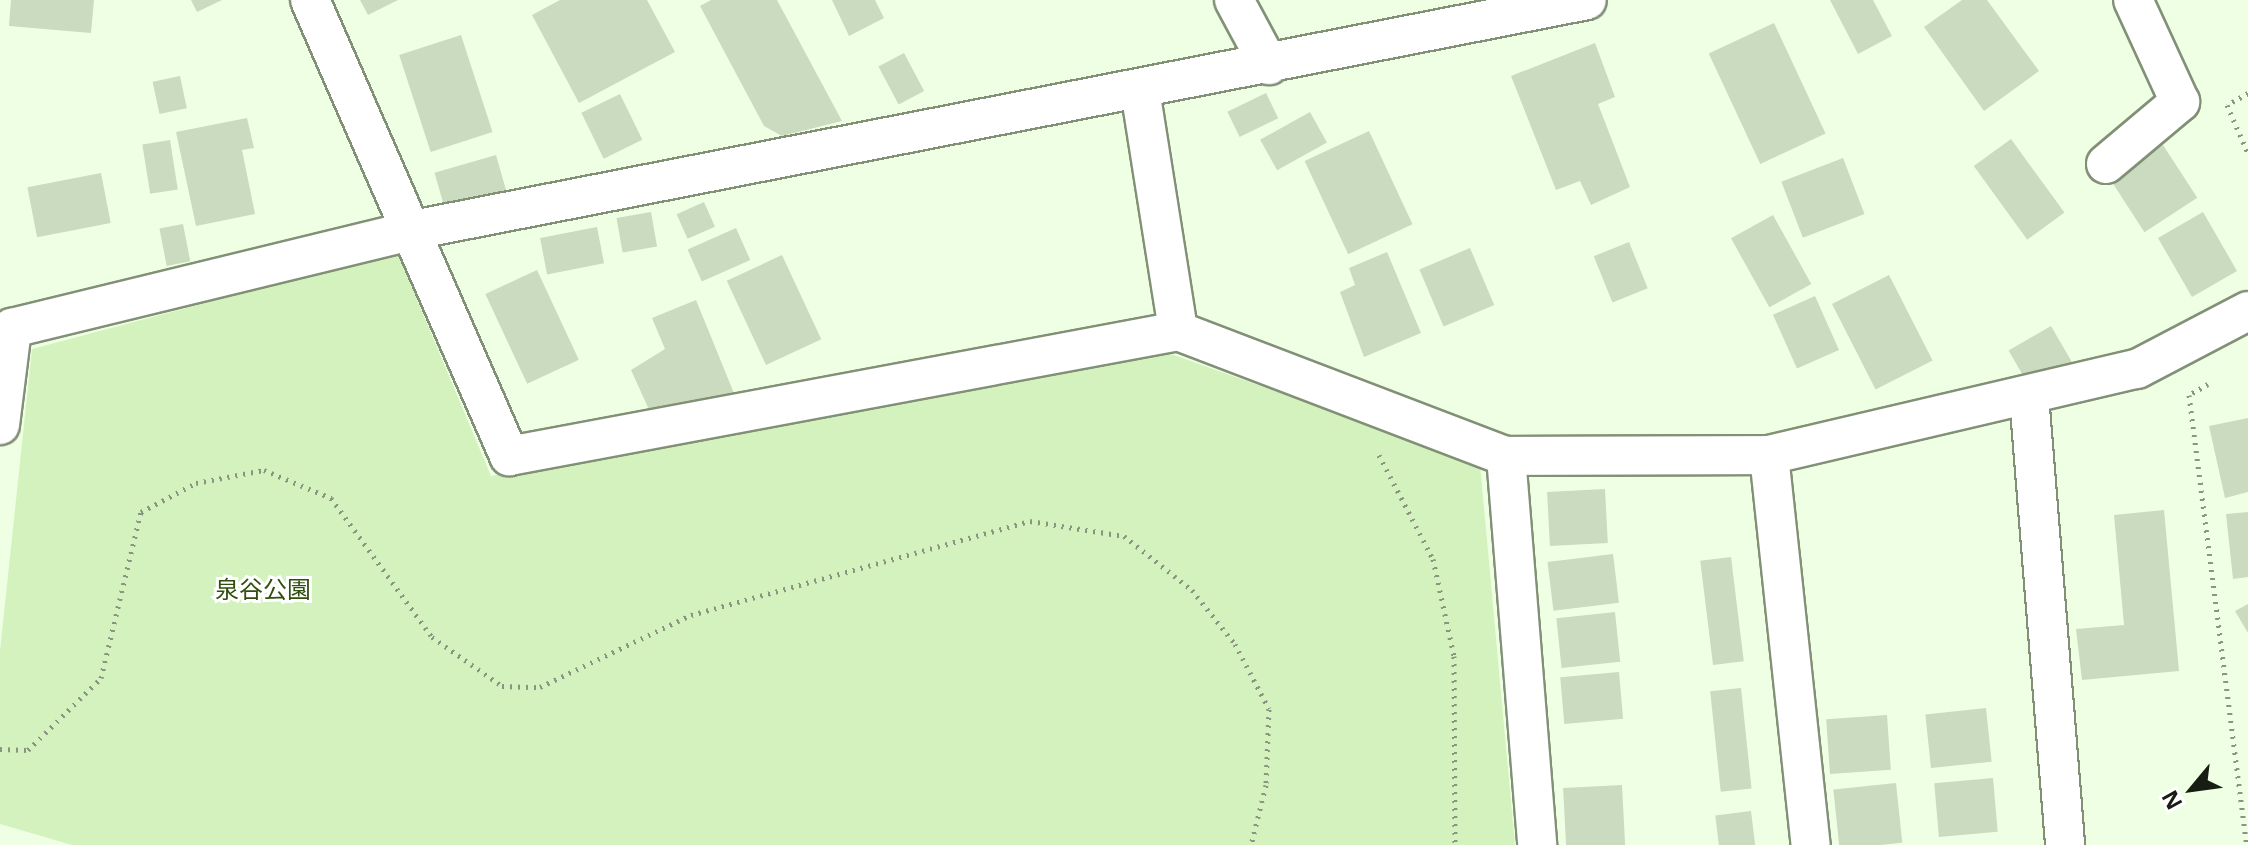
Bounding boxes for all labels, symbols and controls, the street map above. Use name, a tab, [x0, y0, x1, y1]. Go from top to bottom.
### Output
park label: 泉谷公園	[215, 575, 311, 603]
north arrow	[2152, 749, 2232, 829]
text: N	[2154, 786, 2188, 816]

